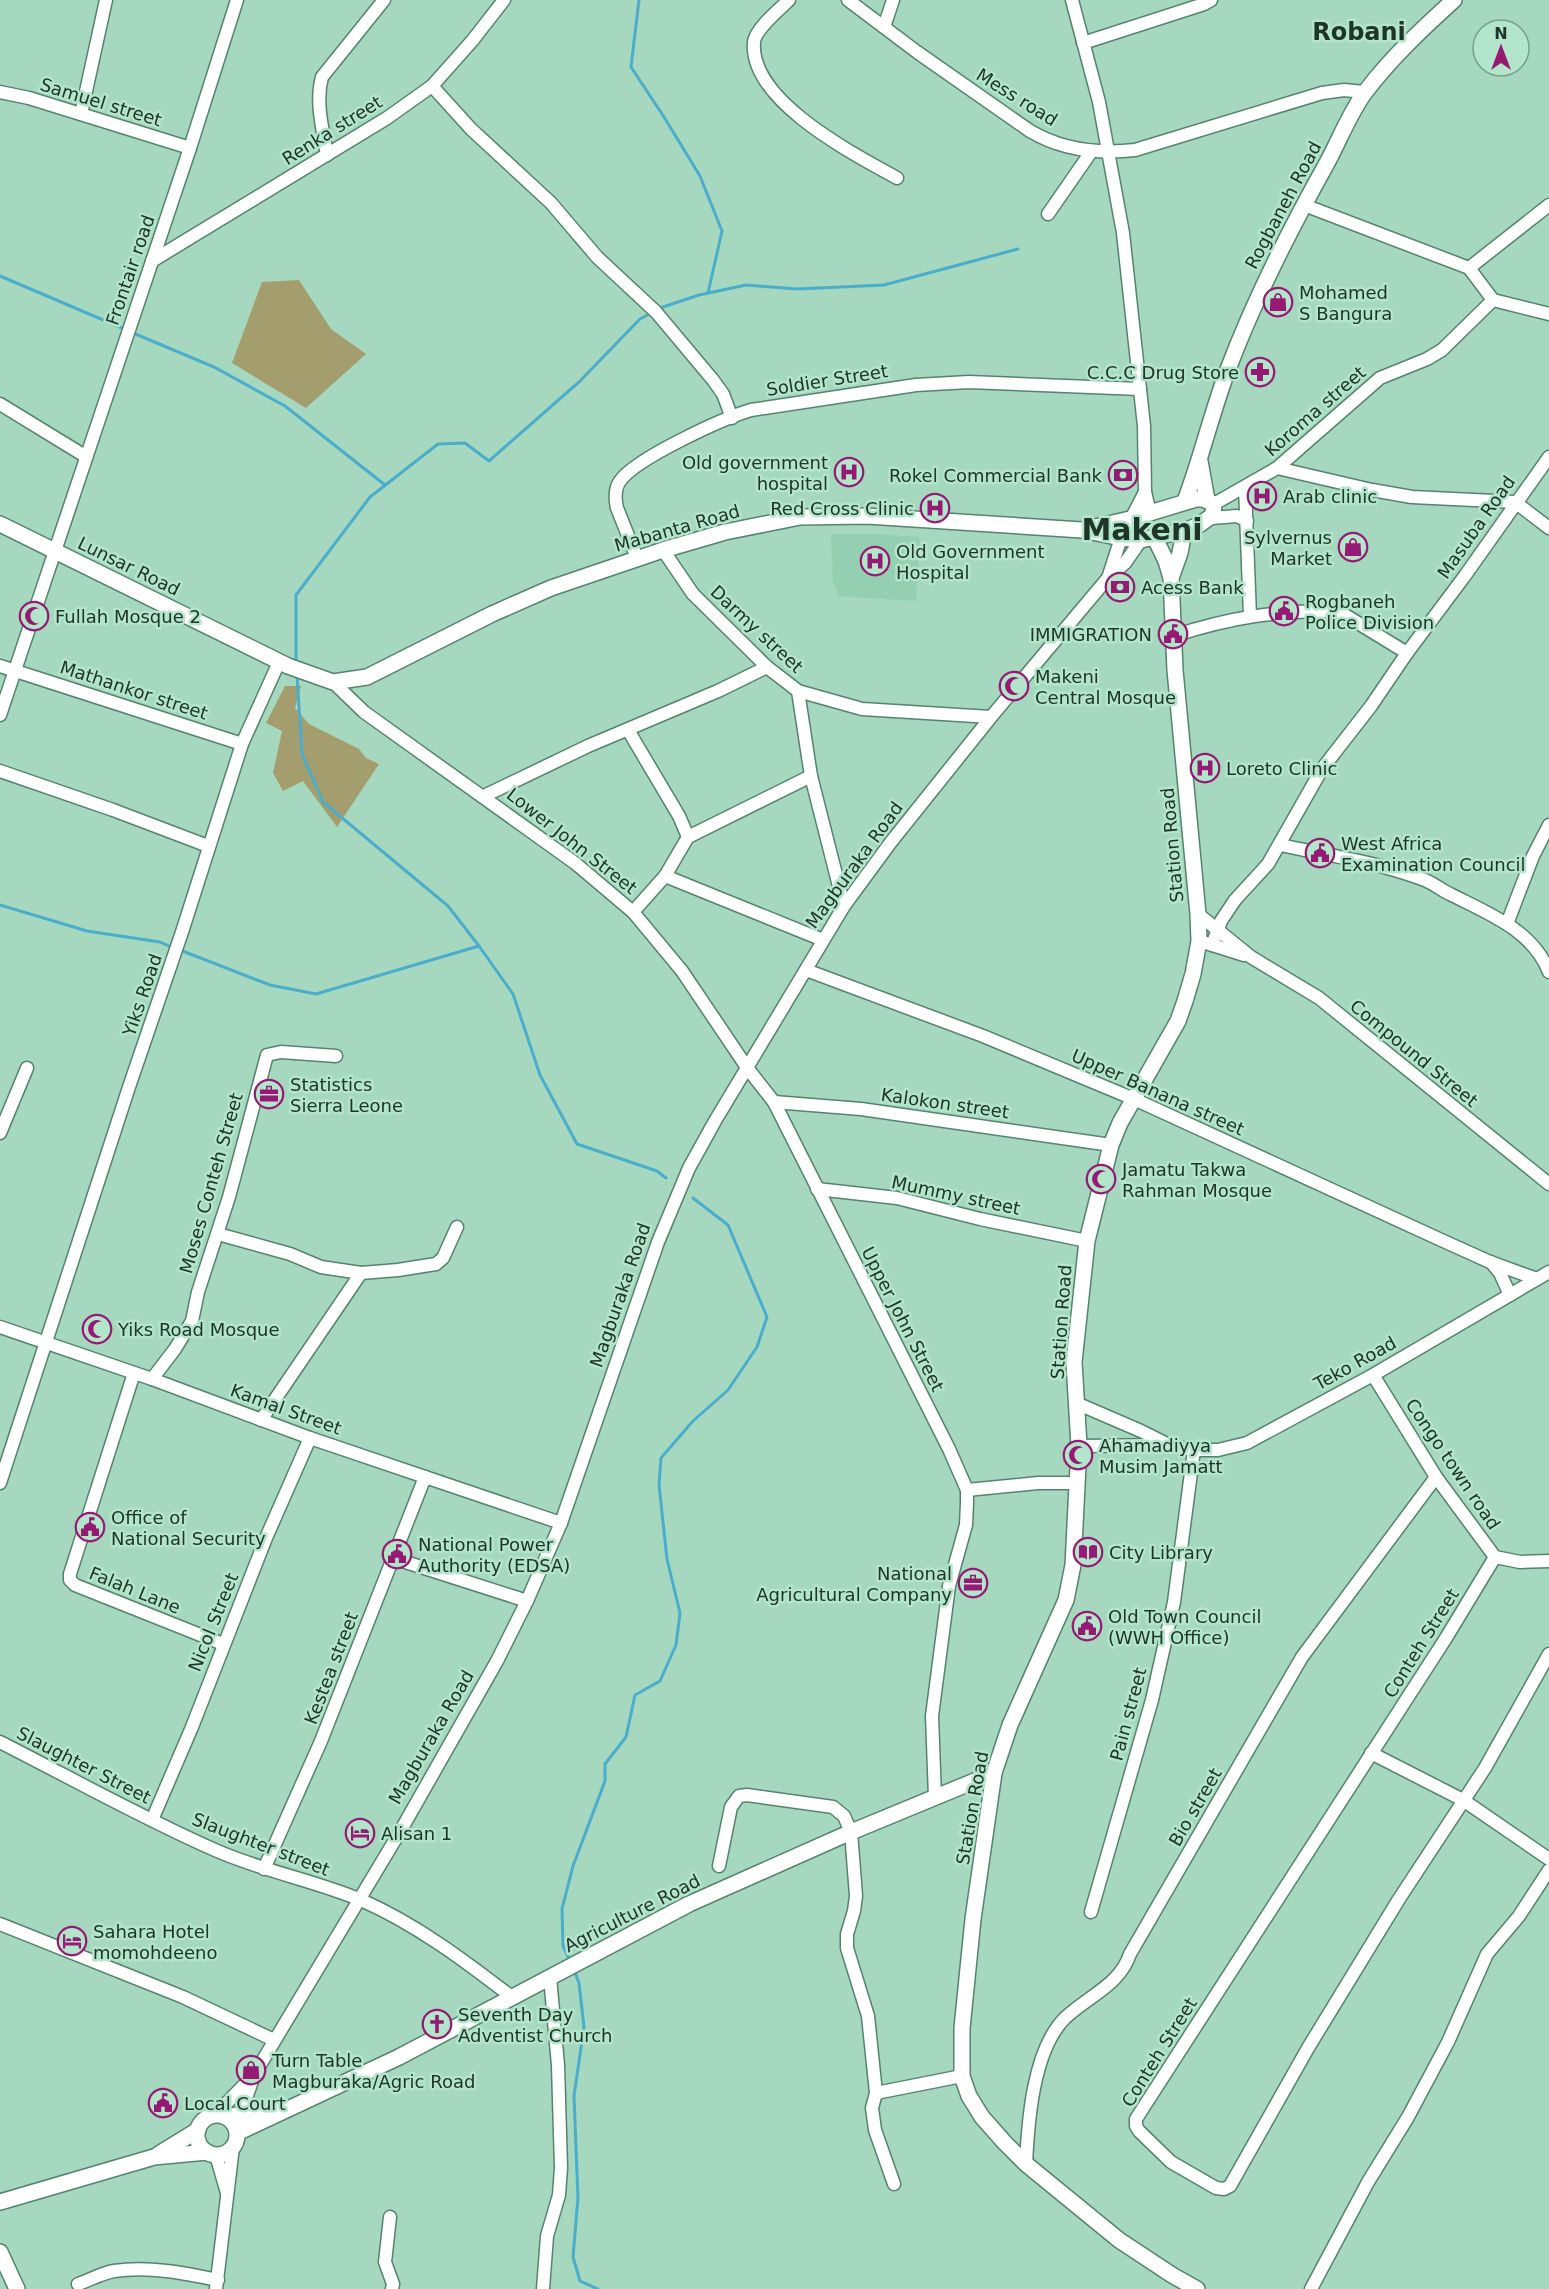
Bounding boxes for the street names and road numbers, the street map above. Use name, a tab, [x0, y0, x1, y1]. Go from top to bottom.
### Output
street label: Mess road	[973, 64, 1061, 130]
street label: Samuel street	[38, 74, 164, 130]
street label: Renka street	[278, 91, 386, 169]
street label: Rogbaneh Road	[1241, 138, 1325, 272]
street label: Frontair road	[101, 212, 159, 328]
street label: Soldier Street	[765, 360, 889, 400]
street label: Koroma street	[1260, 361, 1370, 461]
street label: Masuba Road	[1433, 472, 1519, 582]
street label: Mabanta Road	[612, 500, 742, 556]
street label: Lunsar Road	[74, 532, 184, 600]
street label: Darmy street	[706, 581, 808, 677]
street label: Mathankor street	[58, 656, 210, 724]
street label: Lower John Street	[503, 784, 641, 898]
street label: Station Road	[1157, 787, 1187, 903]
street label: Magburaka Road	[801, 798, 907, 932]
street label: Yiks Road	[118, 951, 166, 1040]
street label: Compound Street	[1346, 995, 1482, 1111]
street label: Upper Banana street	[1068, 1044, 1248, 1140]
street label: Kalokon street	[880, 1084, 1010, 1122]
street label: Moses Conteh Street	[175, 1090, 247, 1276]
street label: Mummy street	[890, 1171, 1022, 1219]
street label: Magburaka Road	[585, 1220, 655, 1370]
street label: Upper John Street	[857, 1243, 949, 1395]
street label: Station Road	[1047, 1264, 1075, 1380]
street label: Teko Road	[1309, 1332, 1400, 1395]
street label: Kamal Street	[228, 1379, 344, 1439]
street label: Congo town road	[1401, 1394, 1505, 1534]
street label: Falah Lane	[86, 1562, 184, 1618]
street label: Nicol Street	[184, 1569, 242, 1675]
street label: Conteh Street	[1379, 1584, 1463, 1702]
street label: Kestea street	[300, 1609, 362, 1727]
street label: Pain street	[1105, 1665, 1151, 1763]
street label: Magburaka Road	[384, 1666, 478, 1808]
street label: Slaughter Street	[13, 1722, 155, 1808]
street label: Station Road	[952, 1750, 992, 1866]
street label: Bio street	[1164, 1764, 1226, 1850]
street label: Slaughter street	[189, 1808, 333, 1880]
street label: Agriculture Road	[560, 1870, 704, 1956]
street label: Conteh Street	[1117, 1993, 1201, 2111]

